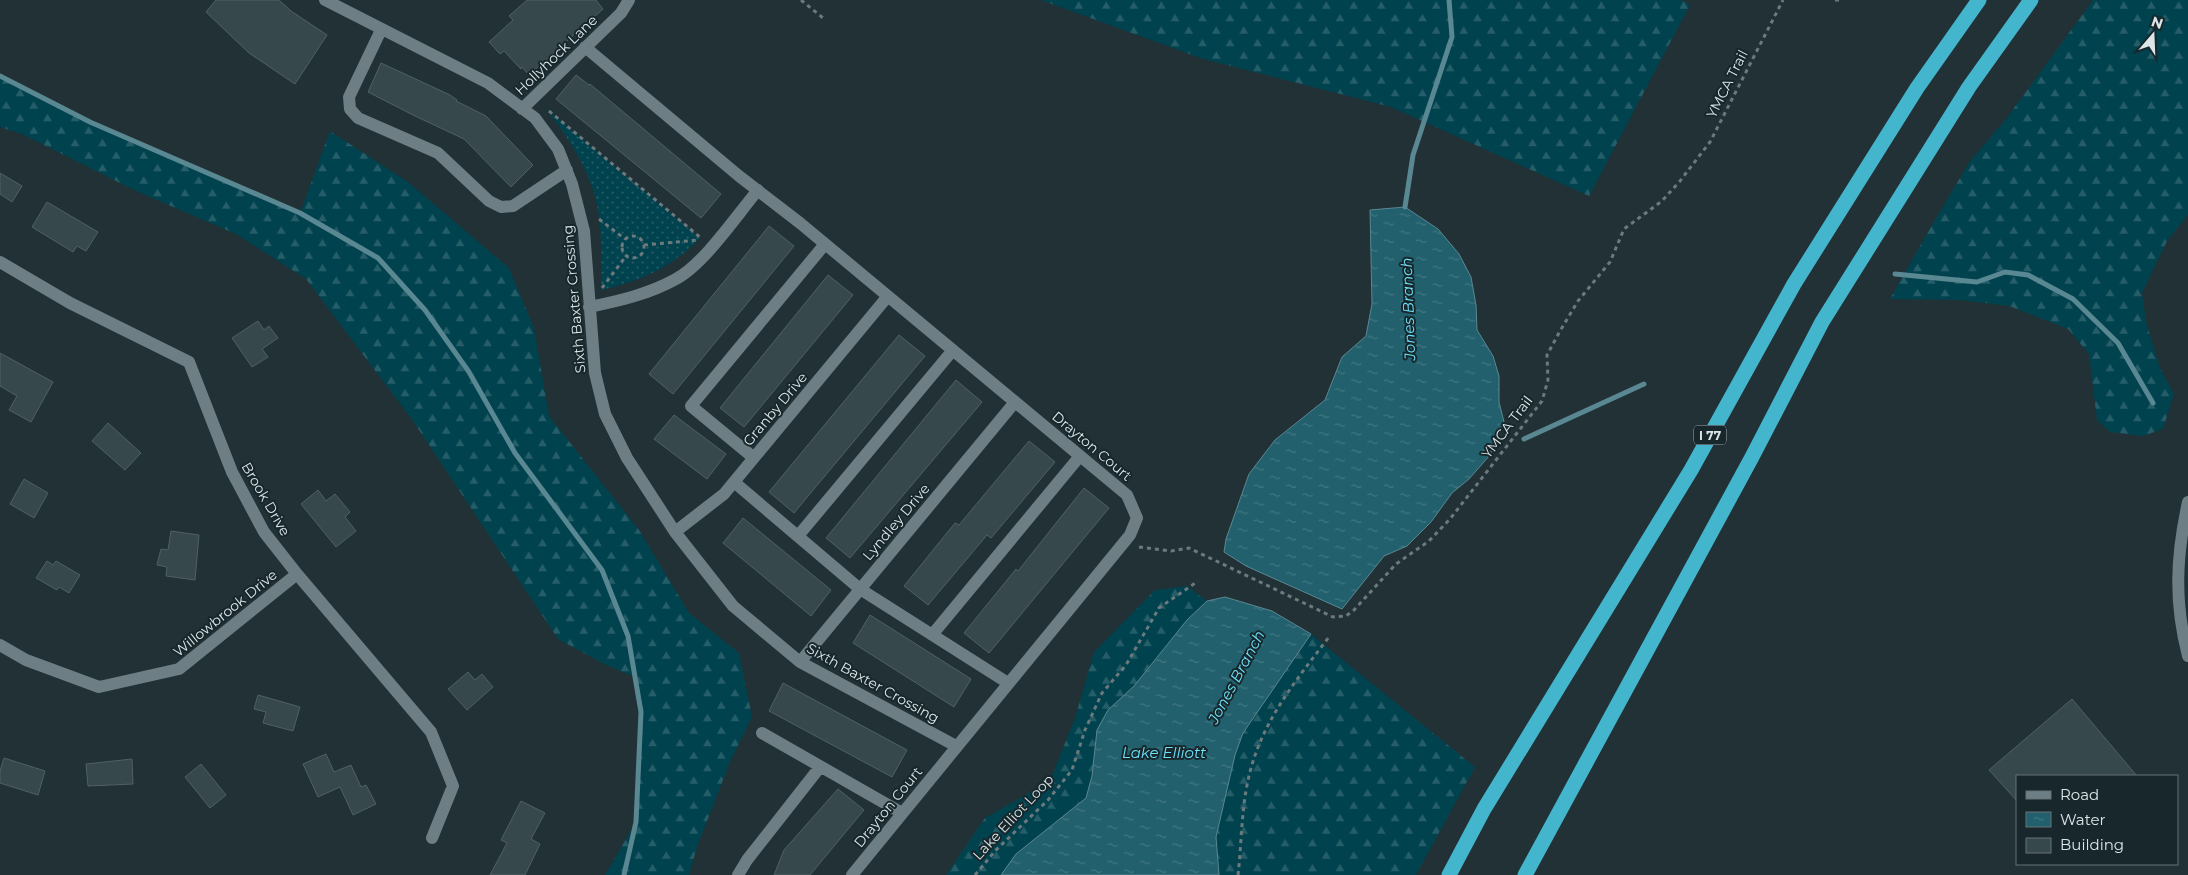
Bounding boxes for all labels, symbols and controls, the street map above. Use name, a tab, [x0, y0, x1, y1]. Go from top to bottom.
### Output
north arrow	[2128, 10, 2178, 60]
street label: Hollyhock Lane	[511, 11, 601, 99]
text: N	[2149, 12, 2166, 33]
street label: YMCA Trail	[1702, 47, 1752, 121]
street label: Sixth Baxter Crossing	[559, 224, 589, 374]
water label: Jones Branch	[1397, 257, 1419, 362]
street label: Granby Drive	[739, 368, 811, 450]
street label: YMCA Trail	[1478, 392, 1536, 462]
street label: Drayton Court	[1048, 407, 1136, 485]
road number: I 77	[1694, 426, 1726, 444]
street label: Brook Drive	[238, 459, 294, 539]
street label: Lyndley Drive	[859, 480, 933, 564]
street label: Willowbrook Drive	[169, 566, 281, 660]
water label: Jones Branch	[1203, 627, 1269, 728]
street label: Sixth Baxter Crossing	[804, 639, 942, 727]
water label: Lake Elliott	[1122, 743, 1206, 762]
street label: Drayton Court	[850, 763, 926, 851]
street label: Lake Elliot Loop	[969, 770, 1057, 864]
legend	[2016, 775, 2178, 865]
text: Road	[2060, 785, 2099, 804]
text: Water	[2060, 810, 2106, 829]
text: Building	[2060, 835, 2124, 854]

